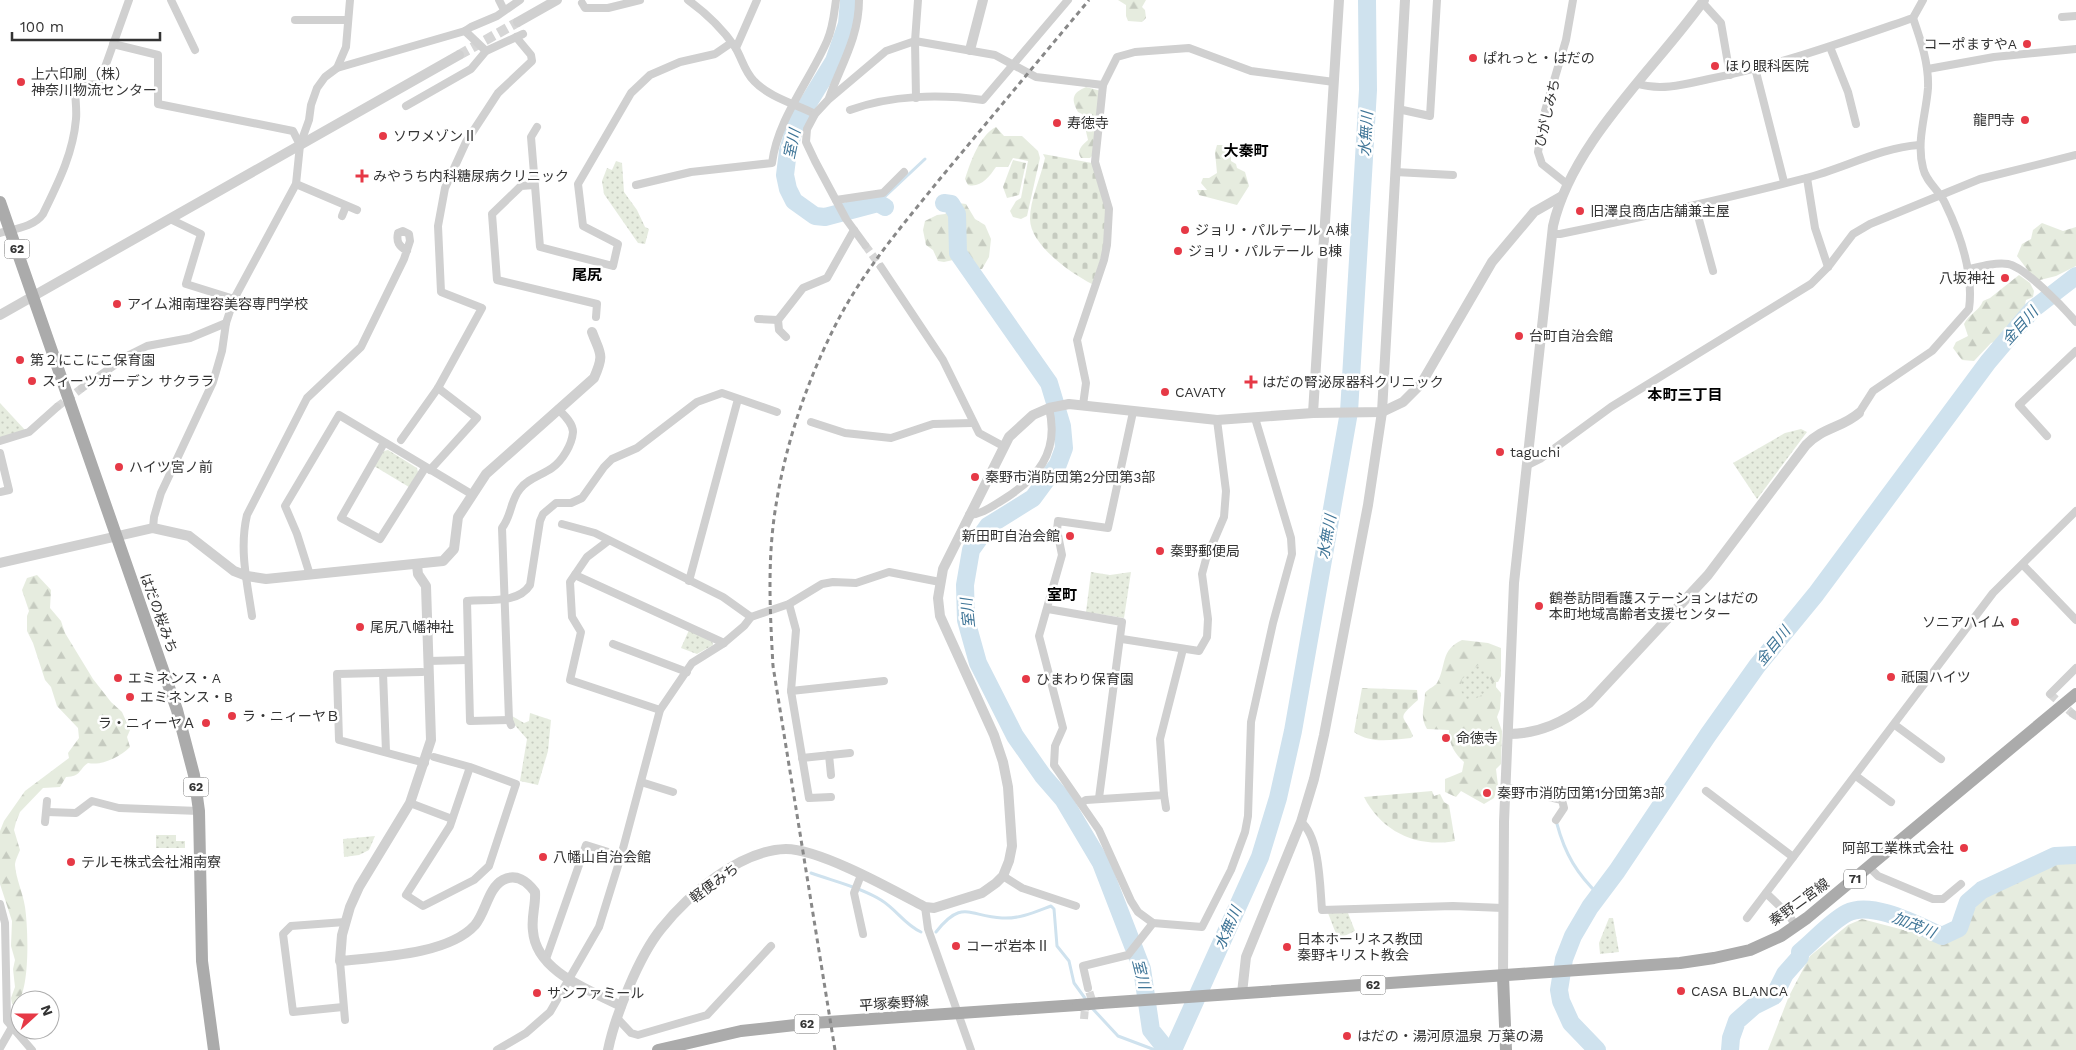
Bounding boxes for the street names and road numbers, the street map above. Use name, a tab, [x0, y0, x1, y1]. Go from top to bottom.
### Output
street label: ひがしみち	[1531, 77, 1563, 149]
road number: 62	[4, 240, 30, 258]
street label: はだの桜みち	[137, 571, 181, 655]
road number: 62	[184, 778, 208, 796]
street label: 軽便みち	[687, 860, 741, 906]
road number: 71	[1844, 870, 1866, 889]
street label: 秦野二宮線	[1766, 875, 1832, 929]
road number: 62	[1360, 976, 1386, 994]
street label: 平塚秦野線	[859, 993, 929, 1013]
road number: 62	[794, 1014, 820, 1034]

